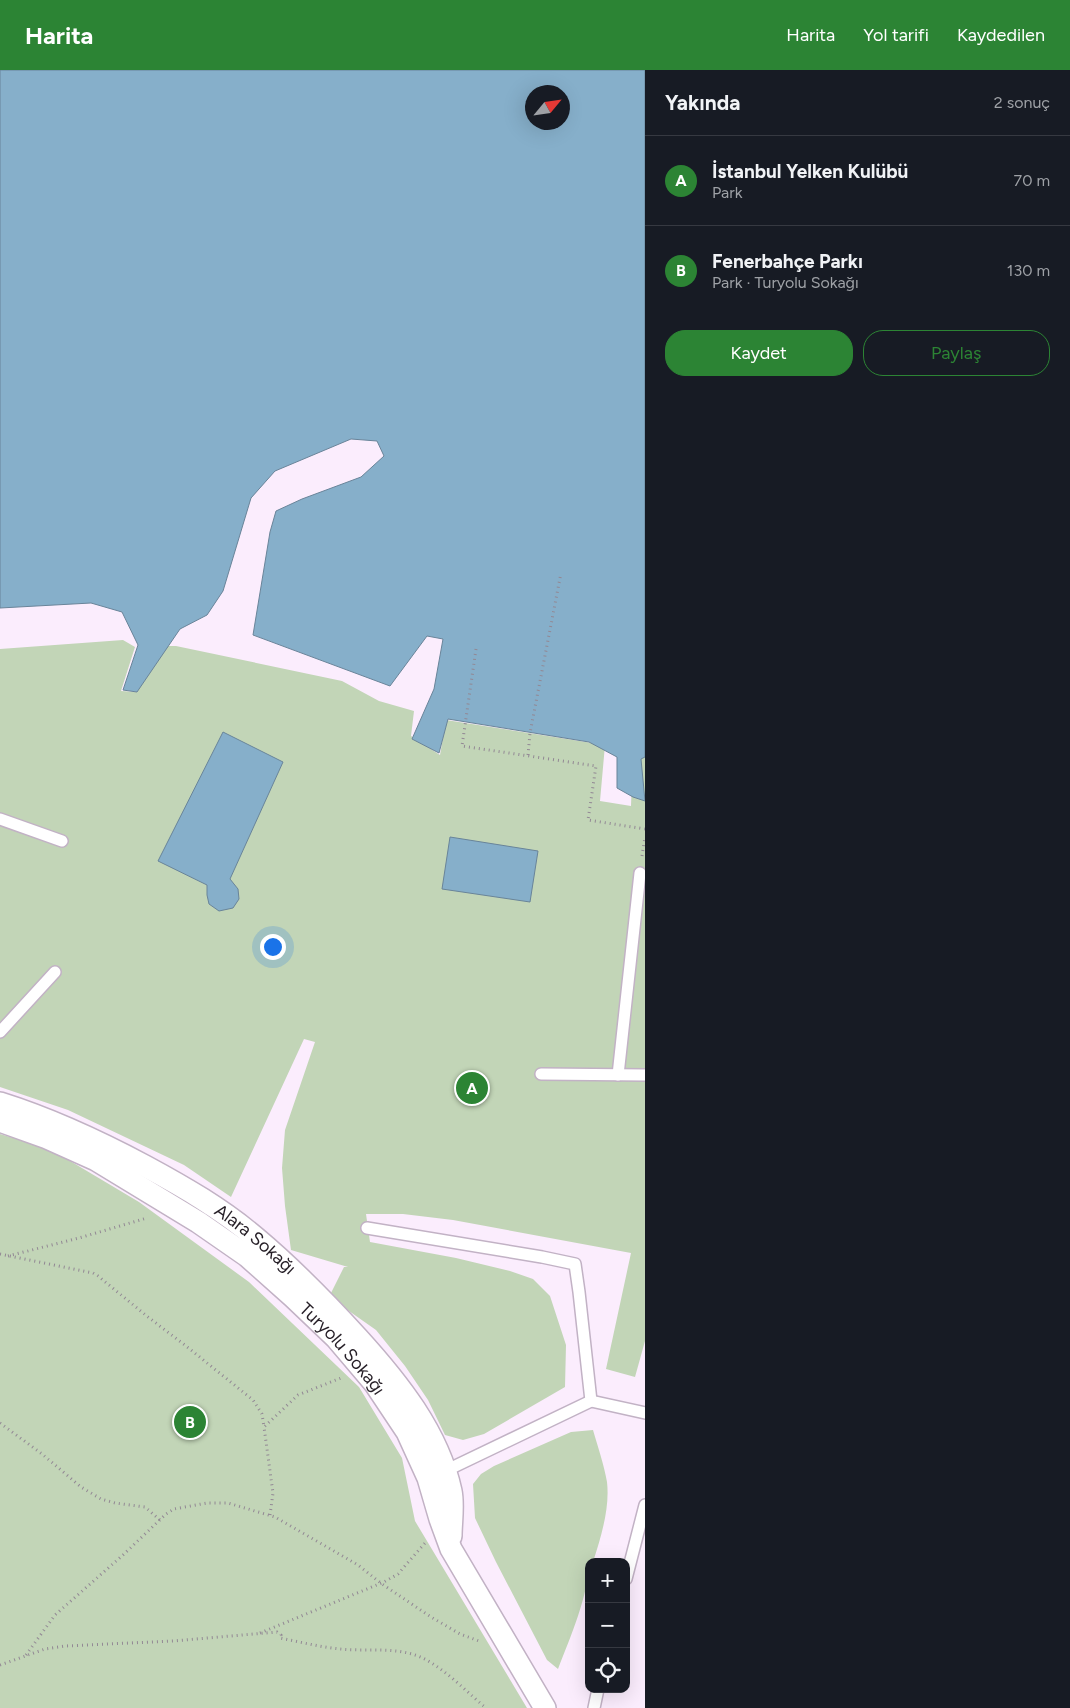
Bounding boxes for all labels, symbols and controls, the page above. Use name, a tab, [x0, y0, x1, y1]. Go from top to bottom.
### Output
text: Harita	[25, 21, 93, 50]
text: Harita	[786, 24, 835, 46]
text: Yol tarifi	[863, 24, 929, 46]
text: Kaydedilen	[957, 24, 1045, 46]
north arrow	[525, 85, 570, 130]
text: Yakında	[665, 90, 740, 115]
text: 2 sonuç	[994, 93, 1050, 112]
text: İstanbul Yelken Kulübü	[712, 160, 908, 183]
text: A	[675, 171, 687, 190]
text: 70 m	[1014, 171, 1050, 190]
text: Park	[712, 183, 742, 202]
text: Fenerbahçe Parkı	[712, 250, 863, 273]
text: B	[676, 261, 686, 280]
text: 130 m	[1007, 261, 1050, 280]
text: Park · Turyolu Sokağı	[712, 273, 859, 292]
button: Kaydet	[665, 330, 853, 376]
button: Paylaş	[863, 330, 1050, 376]
your location	[260, 934, 286, 960]
pin: A	[456, 1069, 488, 1107]
street label: Alara Sokağı	[210, 1199, 301, 1279]
street label: Turyolu Sokağı	[295, 1298, 390, 1399]
pin: B	[174, 1403, 206, 1441]
map controls	[585, 1558, 630, 1693]
button: +	[585, 1558, 630, 1603]
button: −	[585, 1603, 630, 1648]
button: locate	[585, 1648, 630, 1693]

